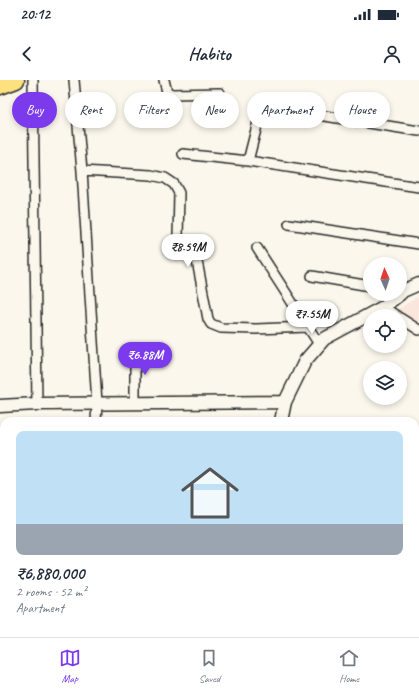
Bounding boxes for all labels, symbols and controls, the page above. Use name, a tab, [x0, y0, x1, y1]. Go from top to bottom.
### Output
text: 20:12	[20, 5, 50, 24]
icon: back	[16, 43, 38, 65]
text: Habito	[188, 43, 231, 65]
icon: person	[381, 43, 403, 65]
chip: Buy	[12, 92, 57, 128]
chip: Rent	[65, 92, 116, 128]
chip: Filters	[124, 92, 183, 128]
chip: New	[191, 92, 239, 128]
chip: Apartment	[247, 92, 326, 128]
chip: House	[334, 92, 390, 128]
pin: ₹8.59M	[155, 234, 221, 268]
text: ₹8.59M	[170, 239, 206, 255]
north arrow	[363, 257, 407, 301]
map controls	[363, 257, 407, 405]
pin: ₹7.55M	[279, 301, 345, 335]
text: ₹7.55M	[295, 306, 329, 322]
button: locate	[363, 309, 407, 353]
pin: ₹6.88M	[112, 342, 178, 376]
text: ₹6.88M	[127, 347, 163, 363]
button: layers	[363, 361, 407, 405]
icon: home	[174, 457, 246, 529]
text: ₹6,880,000	[16, 563, 84, 584]
text: 2 rooms · 52 m²	[16, 584, 86, 600]
text: Apartment	[16, 600, 64, 616]
tab: Map	[59, 647, 81, 685]
tab: Saved	[198, 647, 220, 685]
tab: Home	[338, 647, 360, 685]

